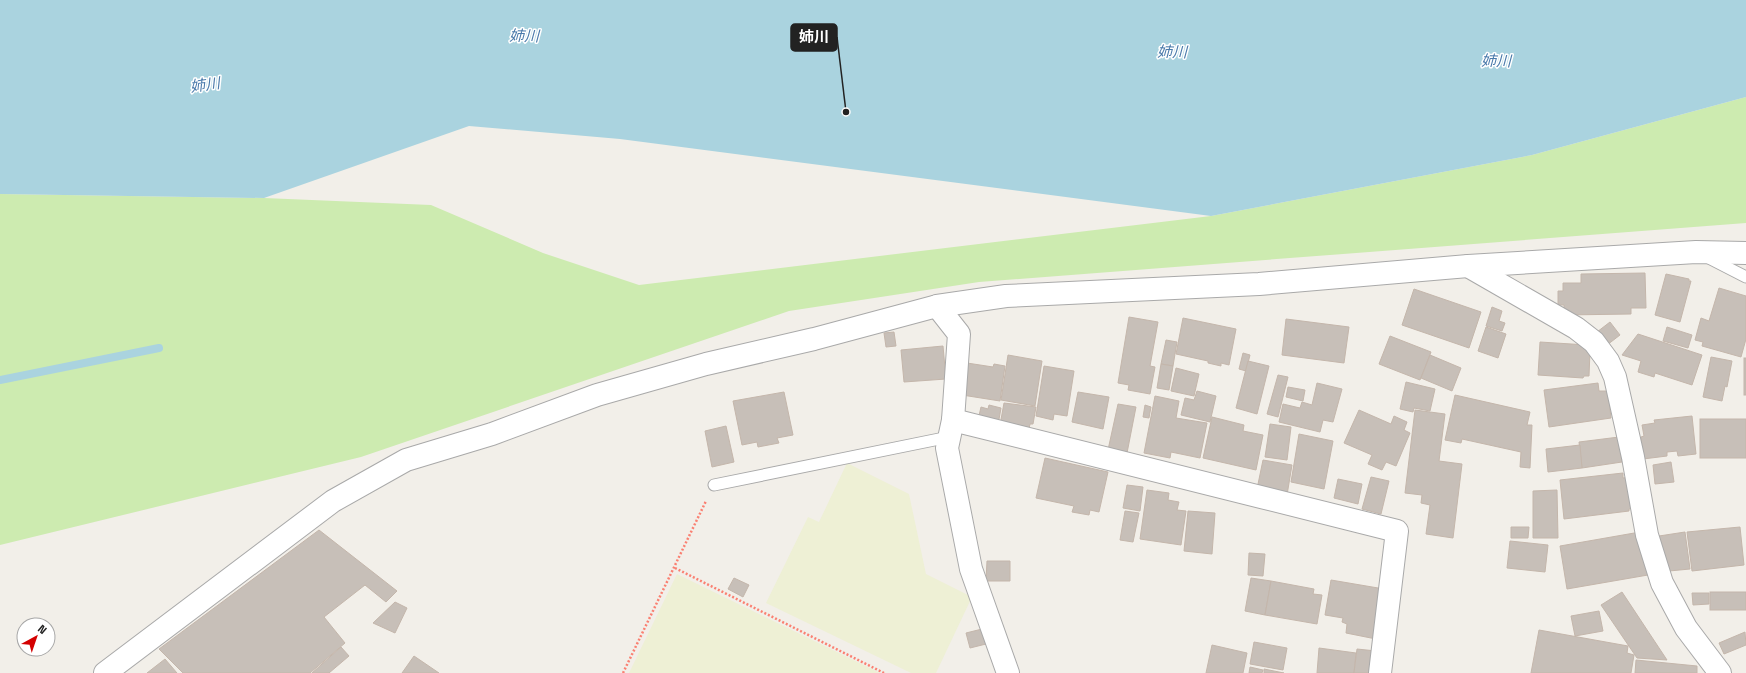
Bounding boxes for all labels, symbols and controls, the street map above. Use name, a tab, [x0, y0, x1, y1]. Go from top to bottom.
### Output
callout: 姉川	[791, 24, 837, 51]
water label: 姉川	[509, 26, 541, 45]
text: 姉川	[799, 27, 829, 46]
water label: 姉川	[1157, 42, 1189, 61]
water label: 姉川	[1481, 51, 1513, 70]
water label: 姉川	[189, 73, 223, 96]
north arrow	[16, 617, 56, 657]
text: N	[35, 622, 50, 637]

